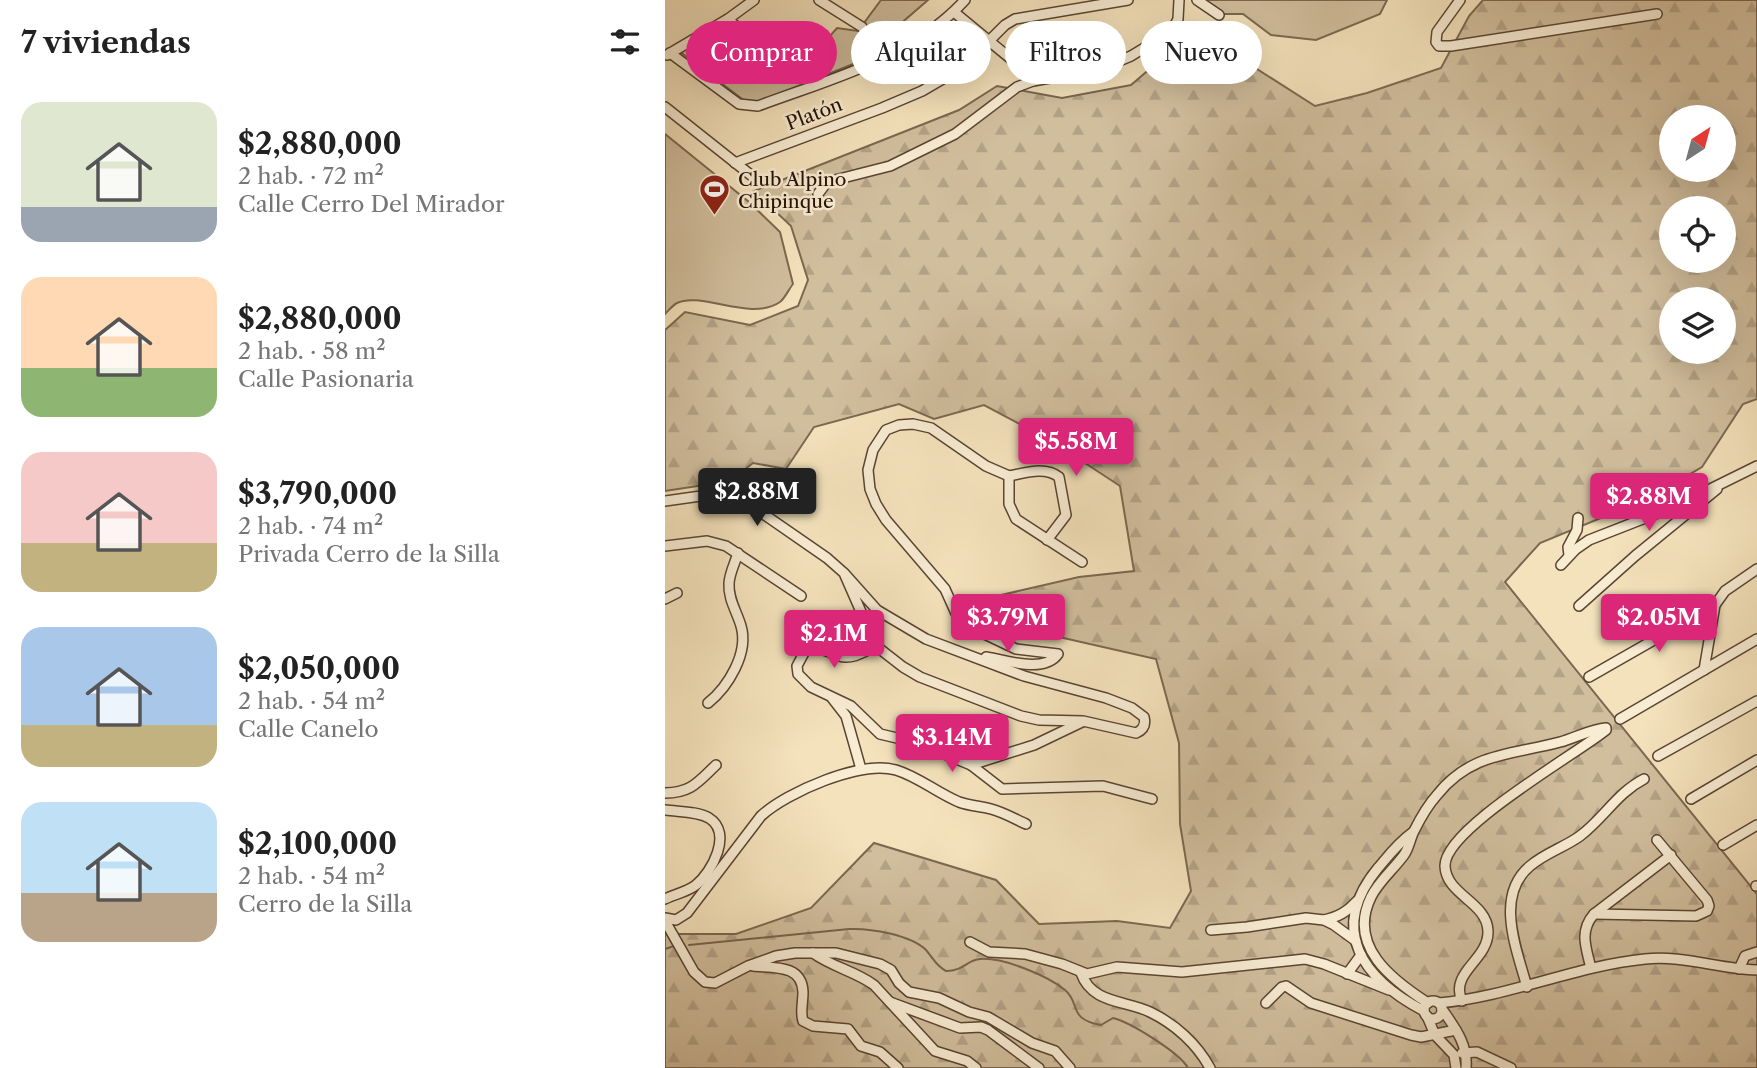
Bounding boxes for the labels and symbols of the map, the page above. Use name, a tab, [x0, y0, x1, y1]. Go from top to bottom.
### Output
street label: Platón	[783, 93, 846, 135]
north arrow	[1659, 105, 1736, 182]
place label: Club Alpino Chipinque	[738, 168, 847, 213]
sports icon: Club Alpino Chipinque	[698, 173, 732, 217]
pin: $5.58M	[1019, 419, 1133, 478]
pin: $2.88M	[700, 468, 814, 528]
pin: $2.88M	[1592, 474, 1706, 533]
pin: $3.79M	[951, 594, 1065, 654]
pin: $2.05M	[1602, 594, 1716, 654]
pin: $2.1M	[785, 610, 883, 670]
pin: $3.14M	[895, 714, 1009, 774]

